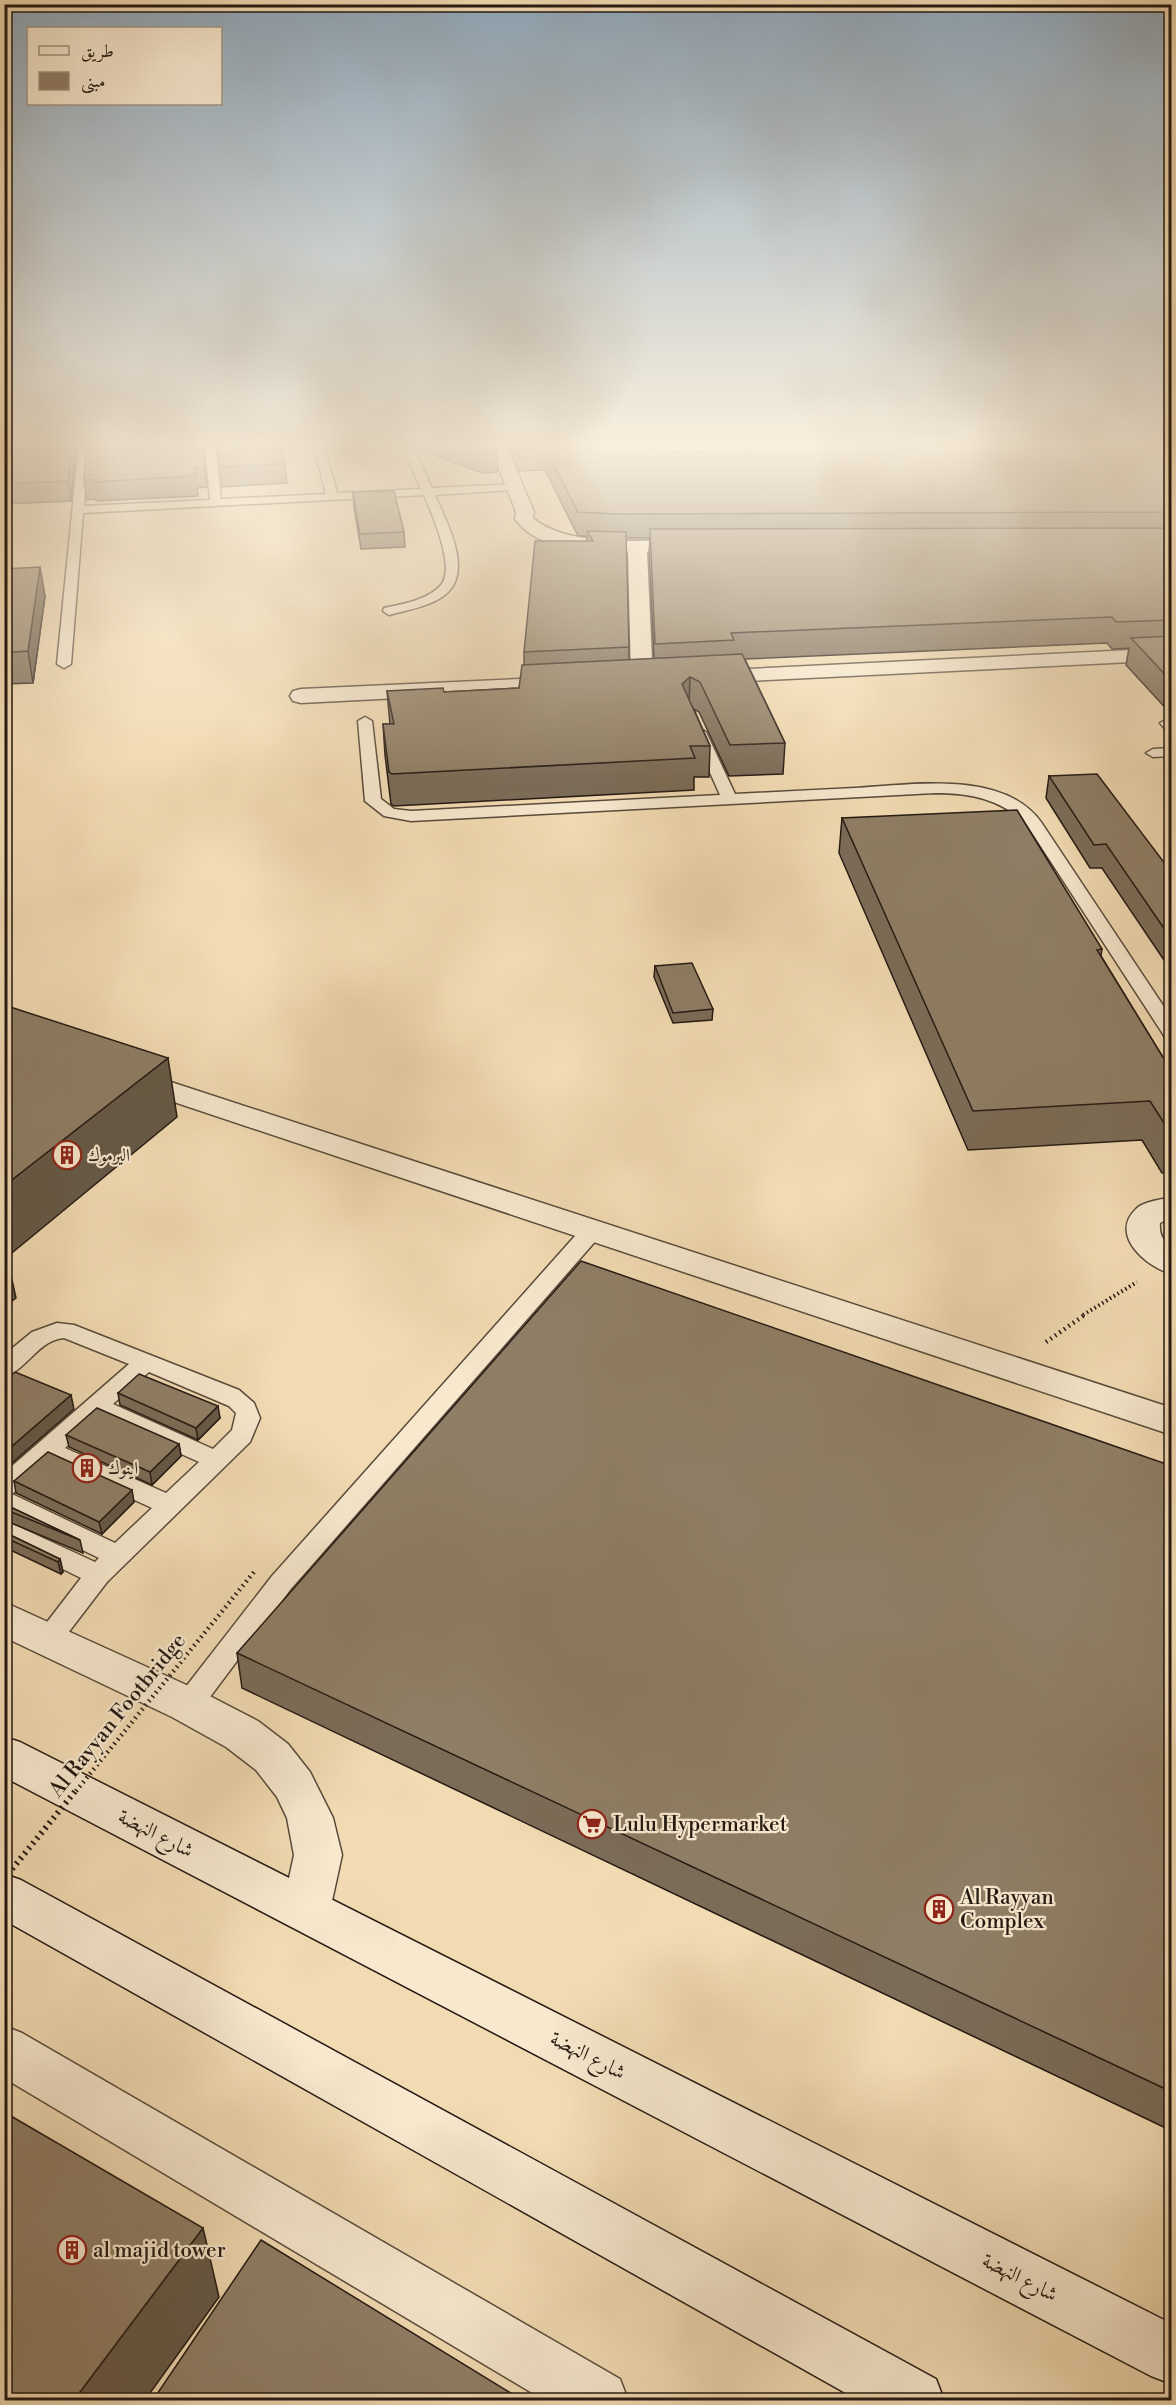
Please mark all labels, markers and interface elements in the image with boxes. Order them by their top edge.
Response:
legend [27,27,222,105]
text: طريق [81,40,114,63]
text: مبنى [81,70,106,94]
building icon: اليرموك [51,1139,83,1171]
place label: اليرموك [88,1144,130,1167]
building icon: اينوك [71,1452,103,1484]
place label: اينوك [108,1457,138,1480]
street label: Al Rayyan Footbridge [43,1628,192,1804]
street label: شارع النهضة [111,1804,198,1868]
supermarket icon: Lulu Hypermarket [576,1808,608,1840]
place label: Lulu Hypermarket [613,1812,788,1838]
place label: Al Rayyan Complex [959,1885,1054,1935]
building icon: Al Rayyan Complex [923,1893,955,1925]
street label: شارع النهضة [543,2026,630,2090]
building icon: al majid tower [56,2234,88,2266]
place label: al majid tower [93,2238,226,2264]
street label: شارع النهضة [975,2248,1062,2312]

